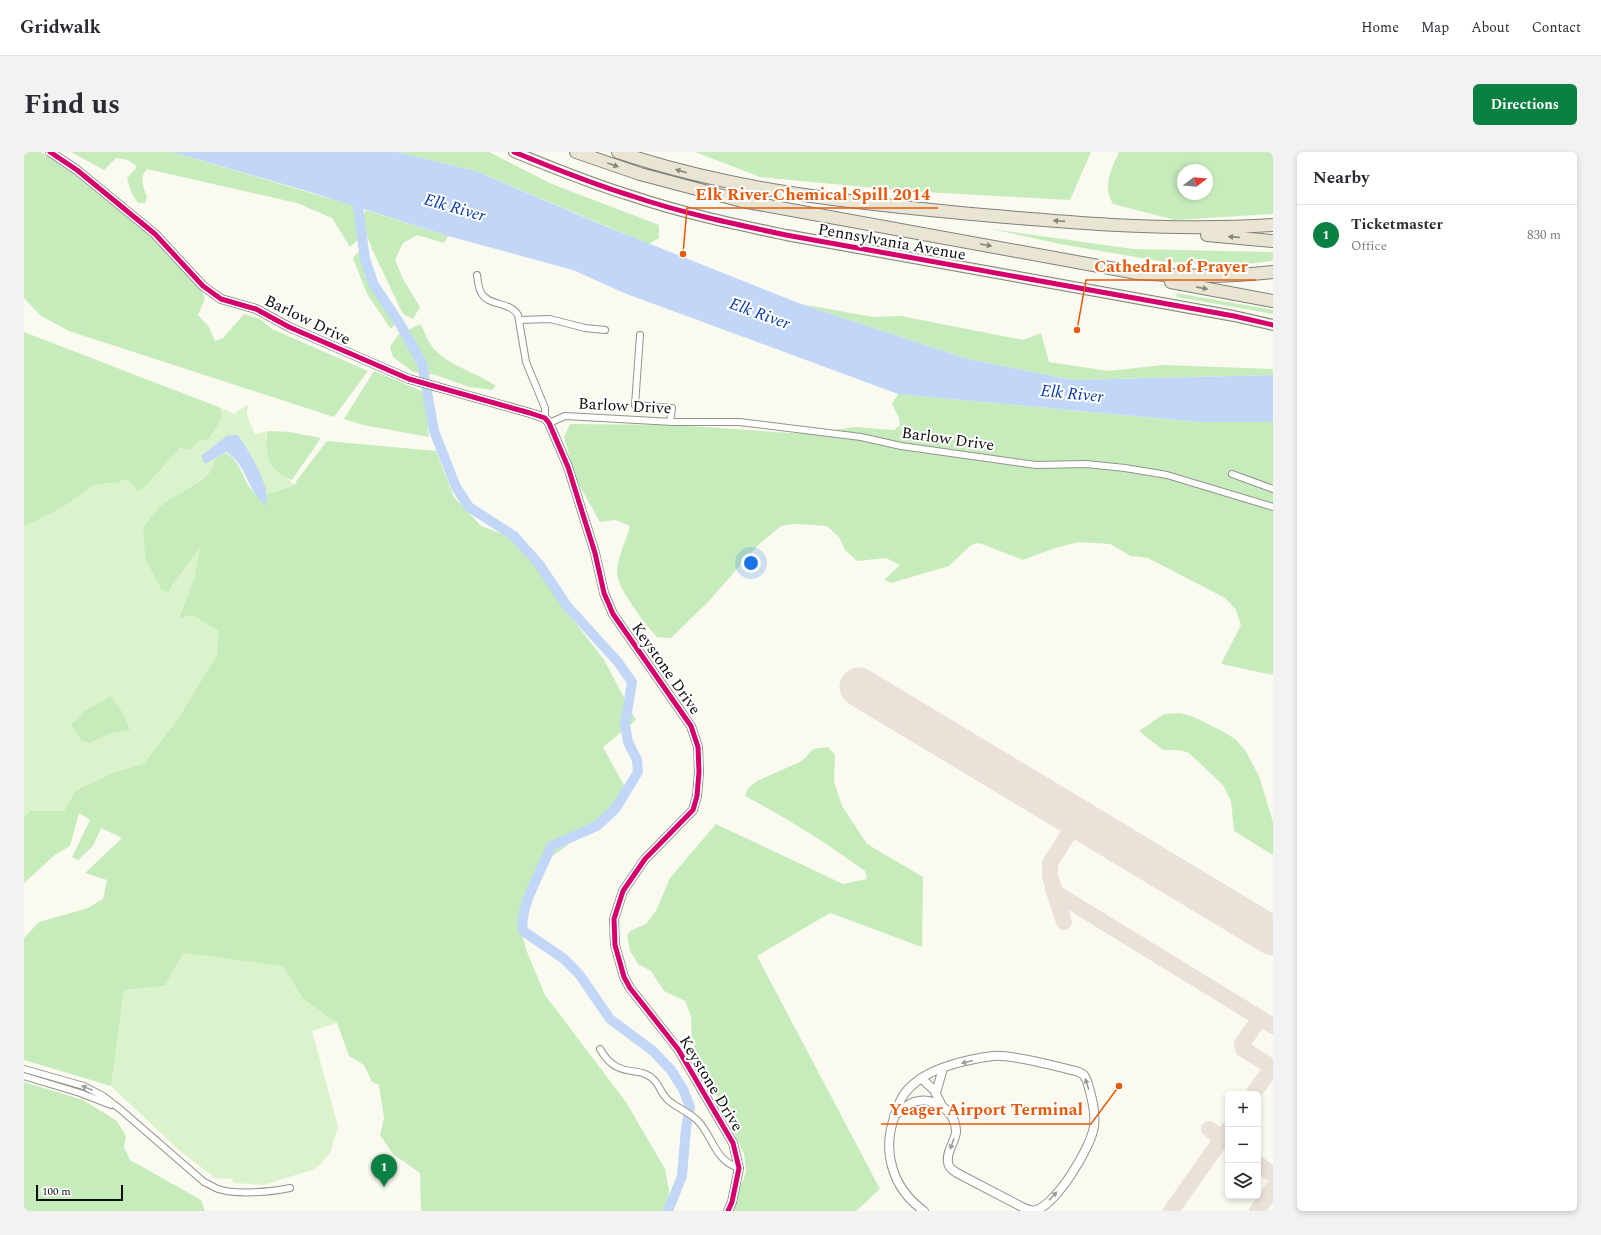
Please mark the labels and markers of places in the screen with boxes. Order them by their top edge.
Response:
callout: Elk River Chemical Spill 2014 [687,179,938,208]
callout: Cathedral of Prayer [1086,251,1256,280]
callout: Yeager Airport Terminal [881,1095,1091,1124]
pin: 1 [371,1154,397,1187]

